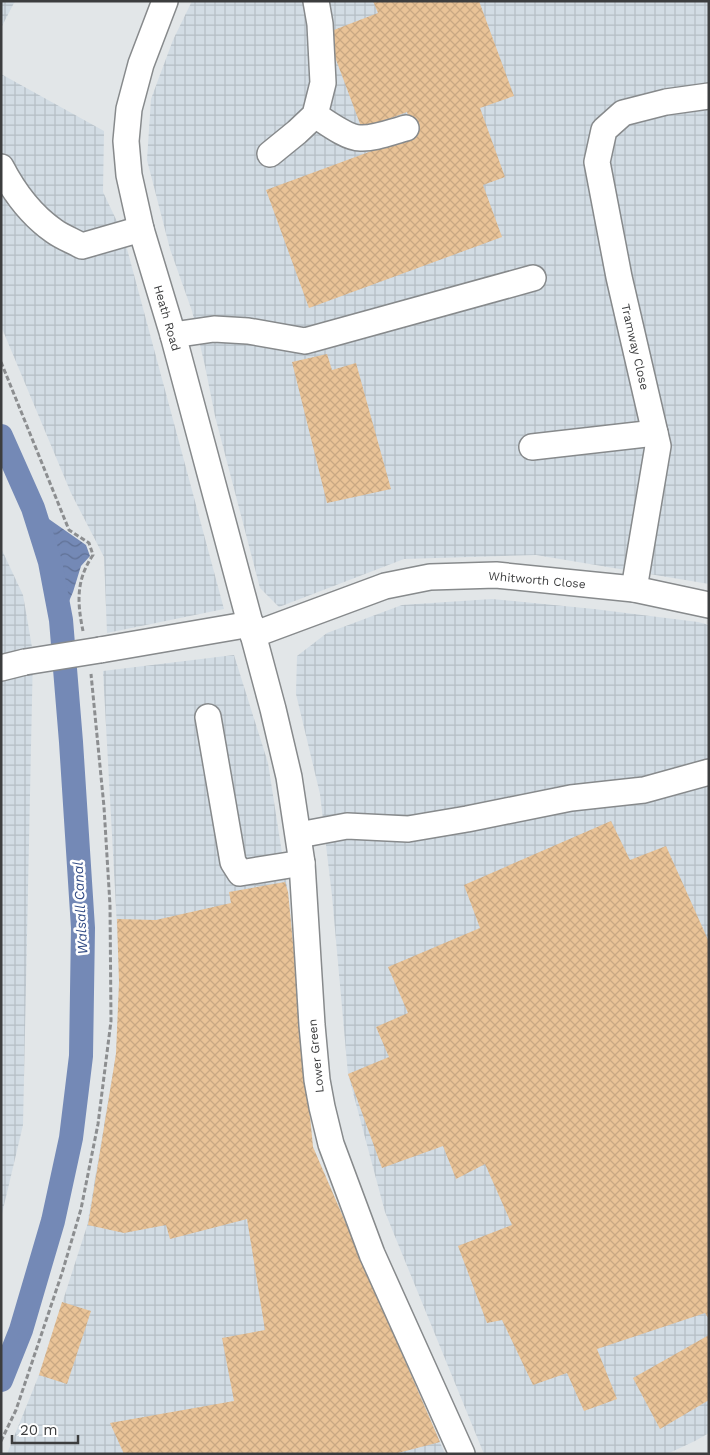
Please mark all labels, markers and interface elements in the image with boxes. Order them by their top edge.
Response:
street label: Heath Road [151,283,183,353]
street label: Tramway Close [618,303,652,391]
street label: Whitworth Close [488,569,586,591]
water label: Walsall Canal [70,861,90,955]
street label: Lower Green [305,1018,327,1094]
scale bar [12,1412,79,1444]
text: 20 m [20,1421,58,1439]

